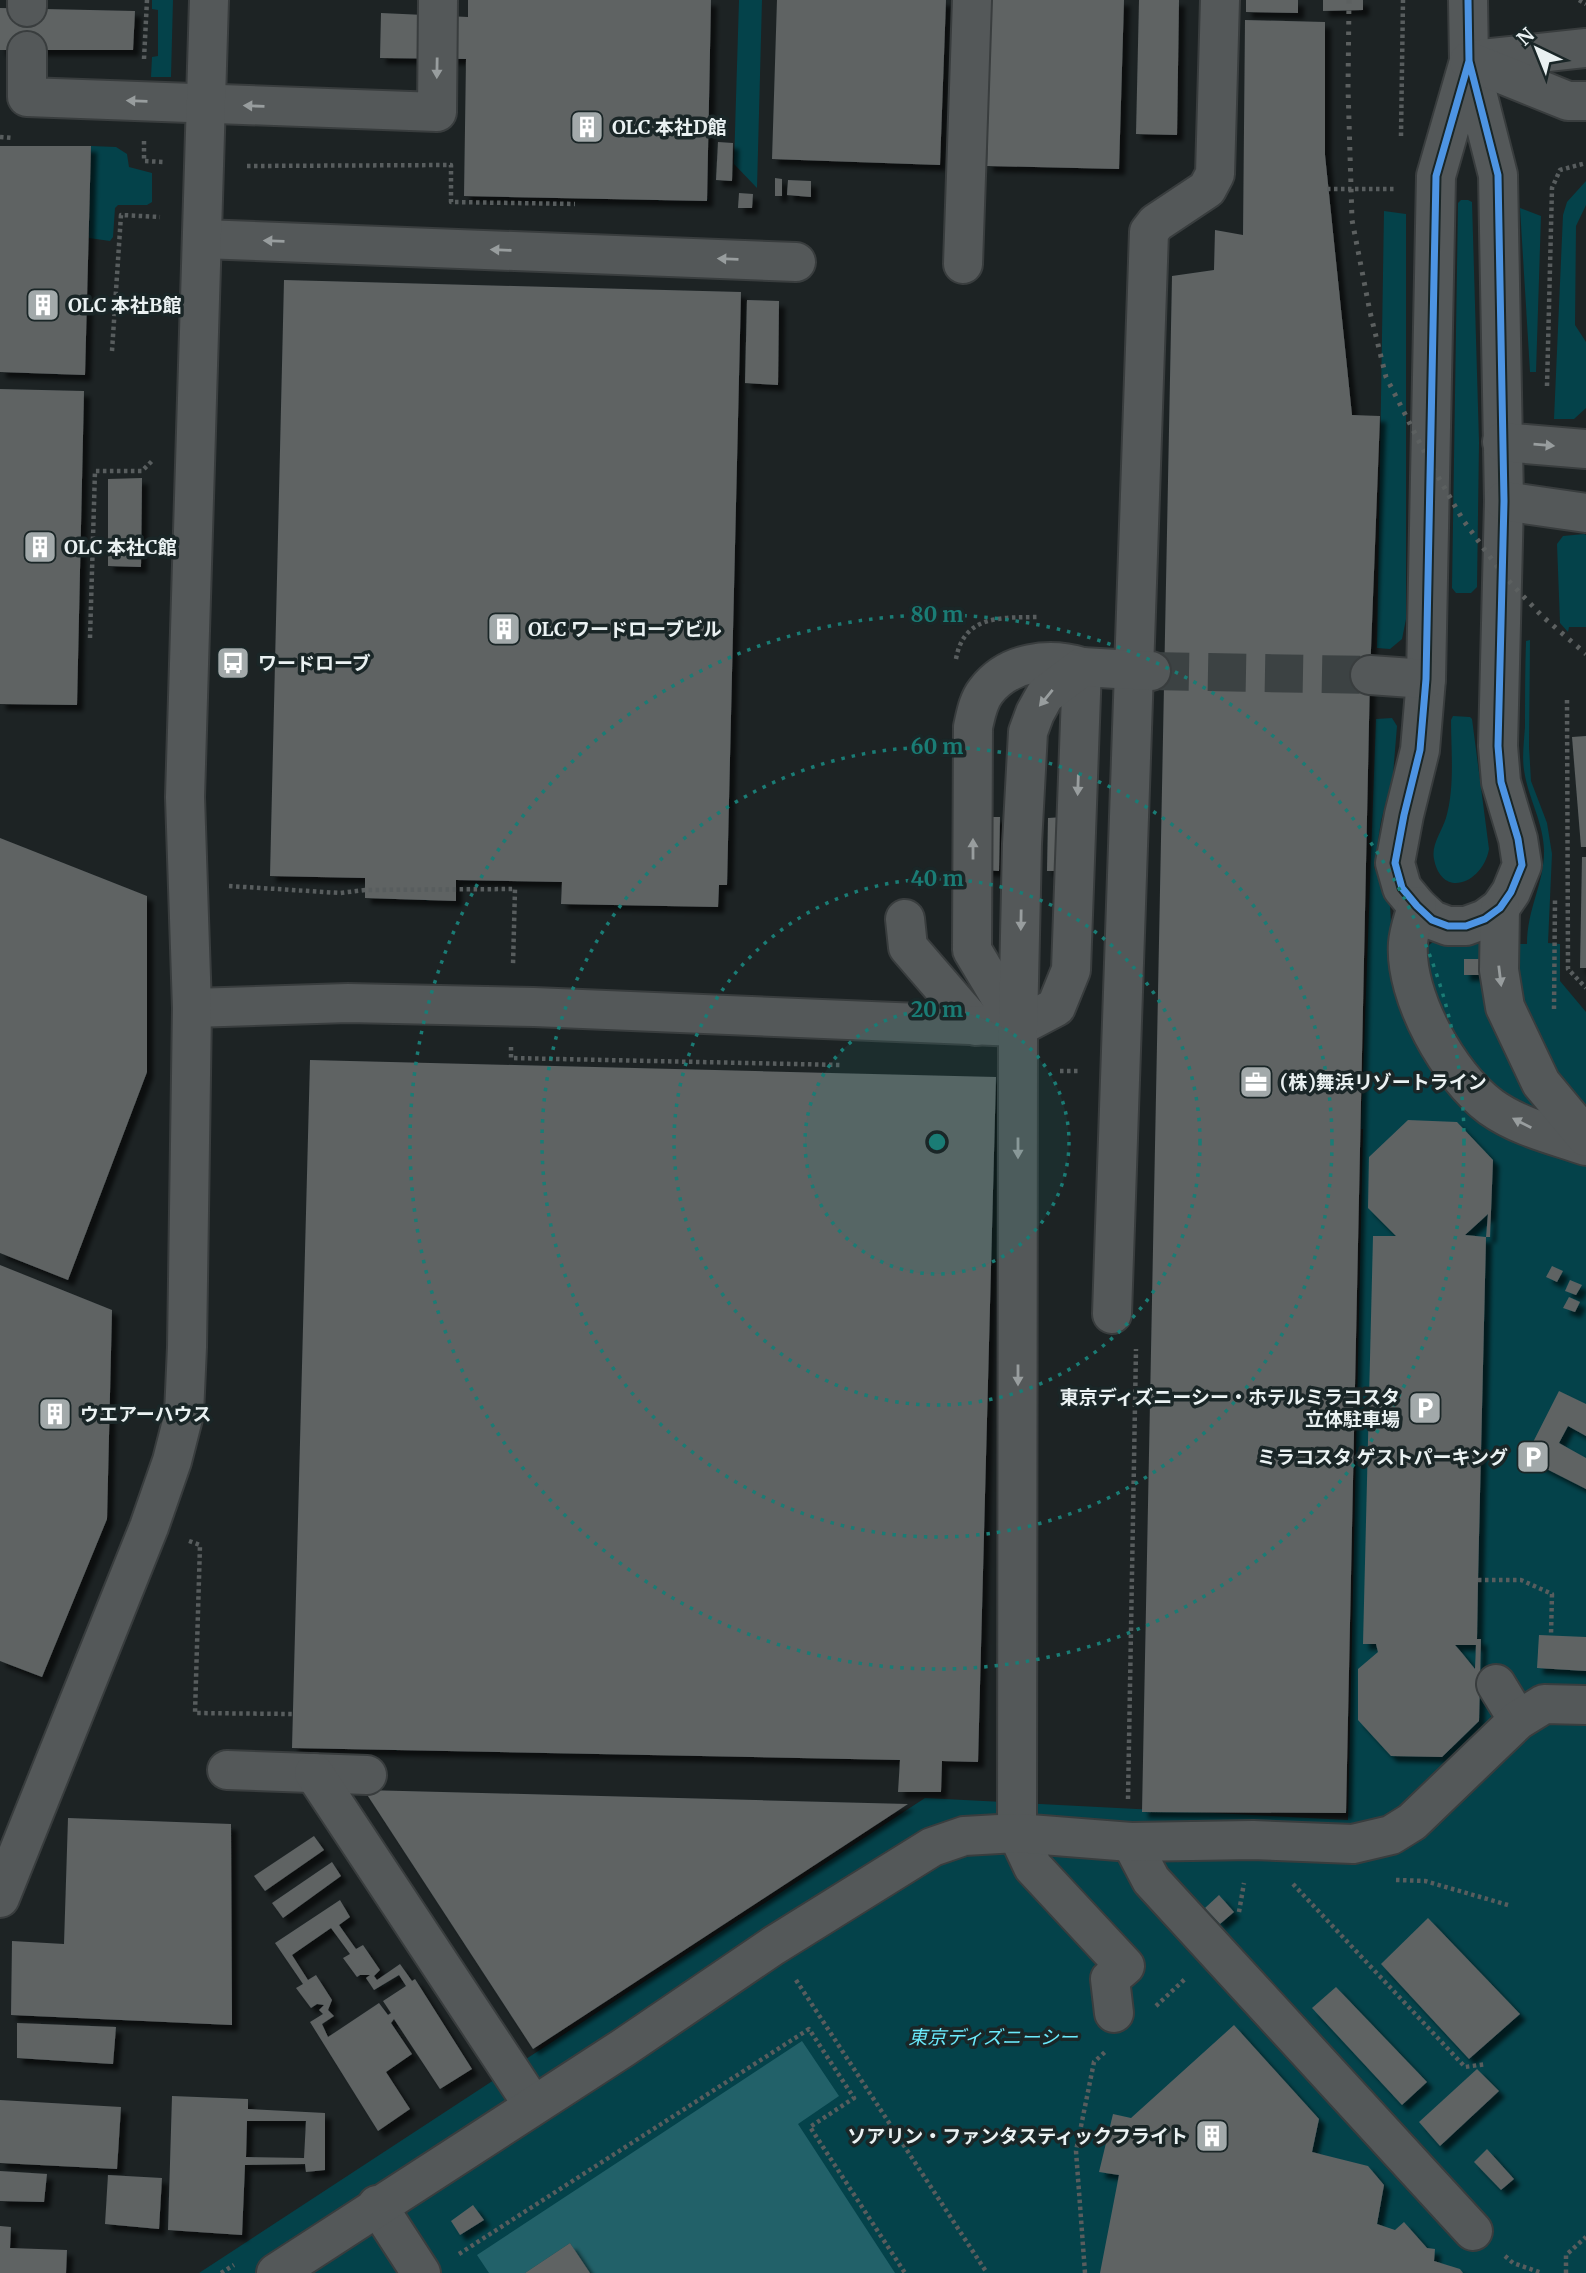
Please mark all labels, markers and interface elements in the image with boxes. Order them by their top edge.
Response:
north arrow [1502,14,1572,84]
text: N [1512,23,1539,50]
one-way arrow [432,57,443,79]
one-way arrow [126,96,148,107]
one-way arrow [242,101,264,112]
building icon: OLC 本社D館 [568,108,606,146]
place label: OLC 本社D館 [612,115,727,139]
one-way arrow [262,235,284,246]
one-way arrow [490,244,512,255]
one-way arrow [717,253,739,264]
building icon: OLC 本社B館 [24,286,62,324]
place label: OLC 本社B館 [68,293,181,317]
one-way arrow [1533,440,1555,451]
building icon: OLC 本社C館 [21,528,59,566]
place label: OLC 本社C館 [64,535,177,559]
text: 80 m [911,601,963,628]
building icon: OLC ワードローブビル [485,610,523,648]
place label: OLC ワードローブビル [528,617,722,641]
bus stop icon: ワードローブ [214,644,252,682]
place label: ワードローブ [258,651,371,675]
one-way arrow [1038,689,1053,707]
text: 60 m [911,733,963,760]
one-way arrow [1073,774,1084,796]
one-way arrow [967,838,979,860]
text: 40 m [910,865,964,892]
one-way arrow [1015,910,1026,932]
one-way arrow [1495,965,1506,987]
text: 20 m [911,996,963,1023]
office icon: (株)舞浜リゾートライン [1237,1063,1275,1101]
place label: (株)舞浜リゾートライン [1280,1070,1487,1094]
one-way arrow [1512,1117,1532,1128]
centre of rings [925,1130,949,1154]
one-way arrow [1012,1137,1024,1159]
one-way arrow [1012,1365,1024,1387]
place label: 東京ディズニーシー・ホテルミラコスタ 立体駐車場 [1060,1385,1400,1431]
parking icon: 東京ディズニーシー・ホテルミラコスタ 立体駐車場 [1406,1389,1444,1427]
building icon: ウエアーハウス [36,1395,74,1433]
place label: ウエアーハウス [80,1402,211,1426]
parking icon: ミラコスタ ゲストパーキング [1514,1438,1552,1476]
place label: ミラコスタ ゲストパーキング [1257,1445,1508,1469]
park label: 東京ディズニーシー [908,2025,1079,2049]
building icon: ソアリン・ファンタスティックフライト [1193,2117,1231,2155]
place label: ソアリン・ファンタスティックフライト [847,2124,1188,2148]

